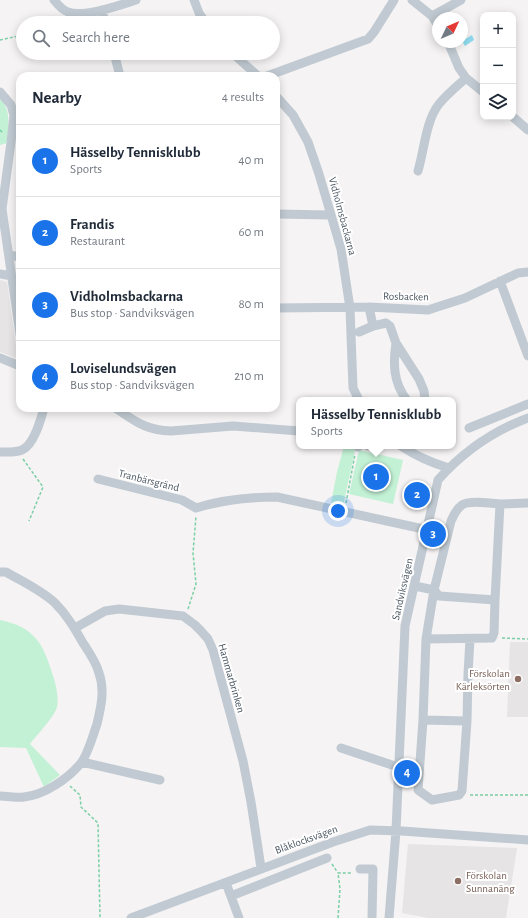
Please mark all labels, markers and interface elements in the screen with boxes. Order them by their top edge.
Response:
north arrow [432,12,468,48]
map controls [480,12,516,120]
button: + [480,12,516,48]
search box [16,16,280,60]
icon: search [30,27,52,49]
text: Search here [62,30,130,45]
button: − [480,48,516,84]
button: layers [480,84,516,120]
text: Nearby [32,89,82,106]
text: 4 results [222,91,264,104]
text: Hässelby Tennisklubb [70,145,201,160]
text: 1 [43,154,47,167]
text: 40 m [238,154,264,167]
text: Sports [70,163,102,176]
street label: Vidholmsbackarna [327,176,358,256]
text: Frandis [70,217,114,232]
text: 2 [42,226,48,239]
text: 60 m [238,226,264,239]
text: Restaurant [70,235,125,248]
text: Vidholmsbackarna [70,289,183,304]
street label: Rosbacken [383,291,429,302]
text: 3 [42,298,48,311]
text: 80 m [238,298,264,311]
text: Bus stop · Sandviksvägen [70,307,195,320]
text: Loviselundsvägen [70,361,176,376]
text: 4 [42,370,48,383]
text: 210 m [234,370,264,383]
text: Bus stop · Sandviksvägen [70,379,195,392]
popup [296,397,456,449]
text: Hässelby Tennisklubb [311,407,441,422]
text: Sports [311,425,343,438]
pin: 1 [363,462,389,492]
street label: Tranbärsgränd [117,468,181,493]
pin: 2 [404,480,430,510]
your location [328,501,348,521]
pin: 3 [420,519,446,549]
street label: Sandviksvägen [390,557,415,621]
street label: Hammarbrinken [216,642,247,714]
place label: Förskolan Kärleksörten [456,668,510,692]
marker: Förskolan Kärleksörten [513,674,523,684]
pin: 4 [394,758,420,788]
street label: Blåklocksvägen [273,823,339,856]
place label: Förskolan Sunnanäng [466,870,515,894]
marker: Förskolan Sunnanäng [453,876,463,886]

